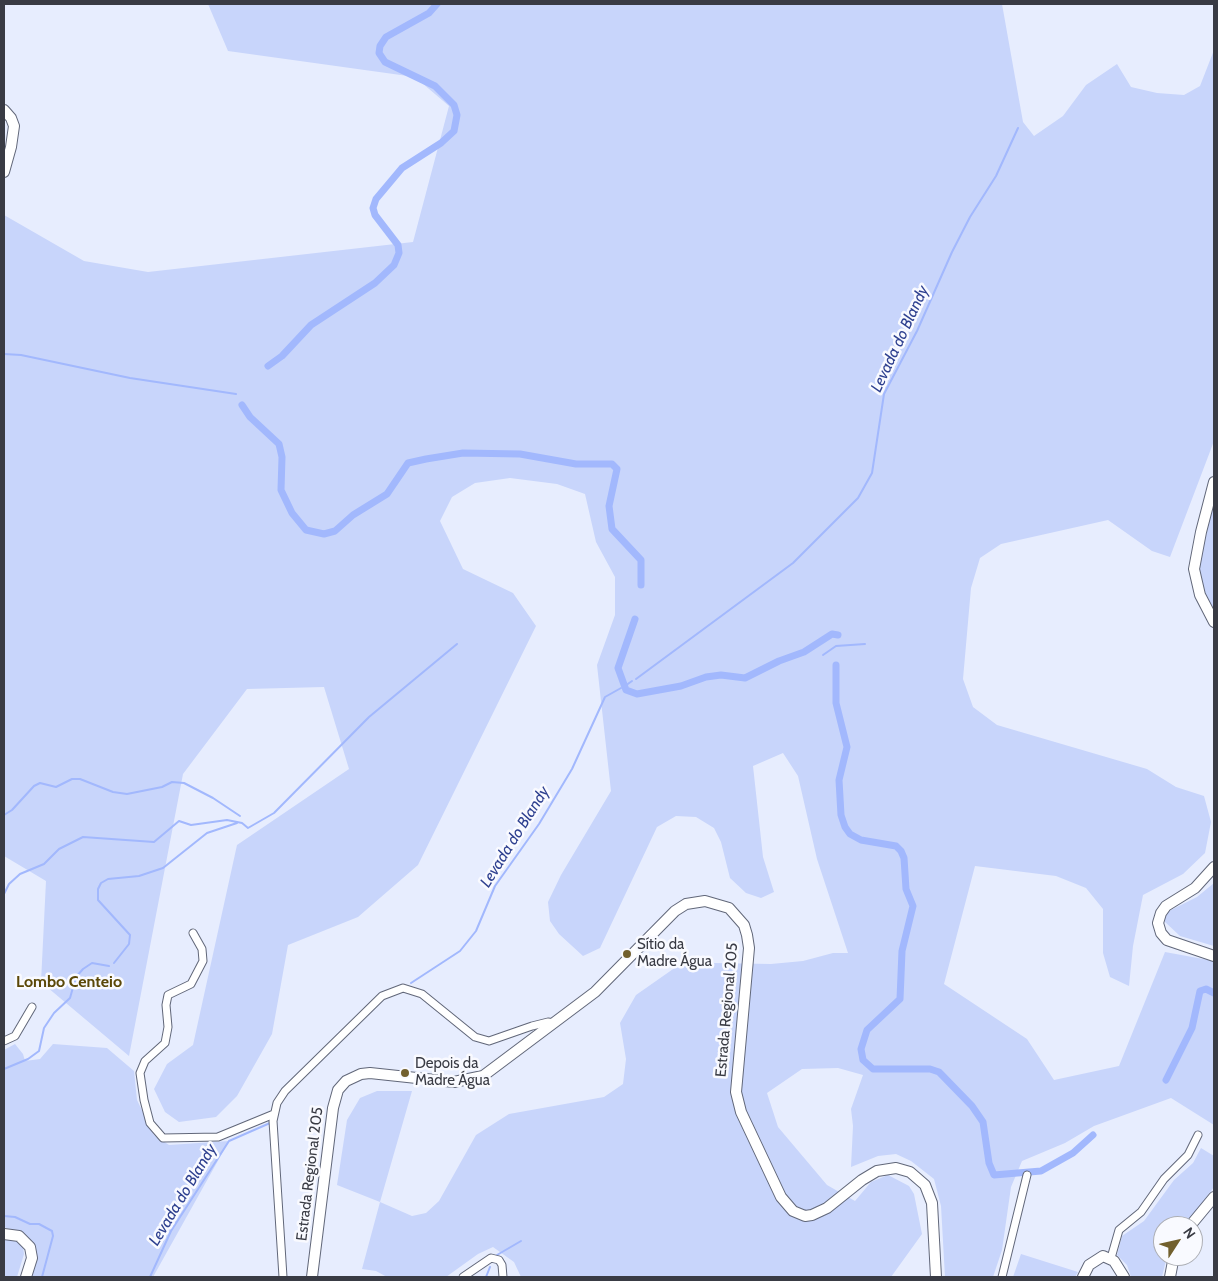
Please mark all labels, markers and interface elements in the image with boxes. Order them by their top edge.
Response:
water label: Levada do Blandy [867,283,933,395]
water label: Levada do Blandy [476,783,554,891]
place label: Sítio da Madre Água [637,936,712,971]
street label: Estrada Regional 205 [712,942,742,1078]
marker: Sítio da Madre Água [621,948,633,960]
district label: Lombo Centeio [16,972,122,992]
place label: Depois da Madre Água [415,1055,490,1090]
marker: Depois da Madre Água [399,1067,411,1079]
street label: Estrada Regional 205 [293,1106,327,1242]
water label: Levada do Blandy [145,1141,221,1249]
north arrow [1153,1216,1203,1266]
text: N [1179,1224,1200,1242]

